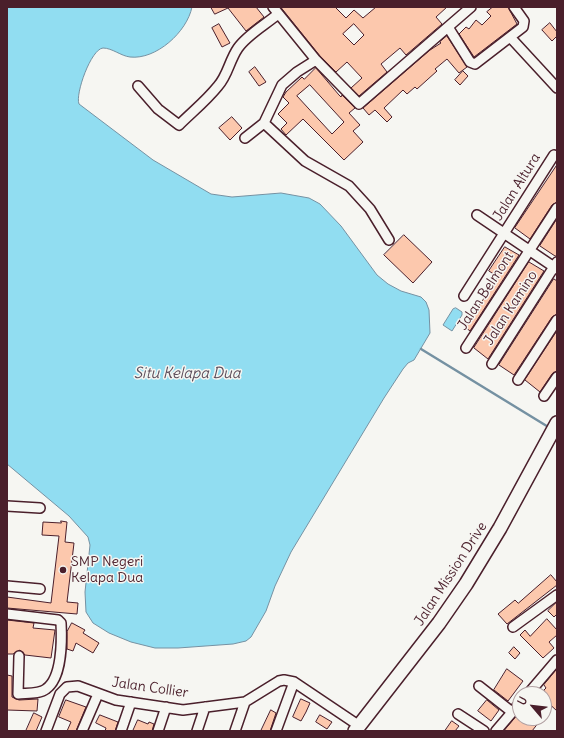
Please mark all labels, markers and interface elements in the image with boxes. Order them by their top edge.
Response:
street label: Jalan Altura [490,150,544,224]
street label: Jalan Belmont [454,249,518,333]
street label: Jalan Kamino [481,268,541,348]
water label: Situ Kelapa Dua [134,365,240,383]
street label: Jalan Mission Drive [411,519,491,629]
place label: SMP Negeri Kelapa Dua [71,554,143,586]
marker: SMP Negeri Kelapa Dua [58,565,68,575]
street label: Jalan Collier [111,674,189,702]
north arrow [512,686,552,726]
text: U [514,694,530,707]

